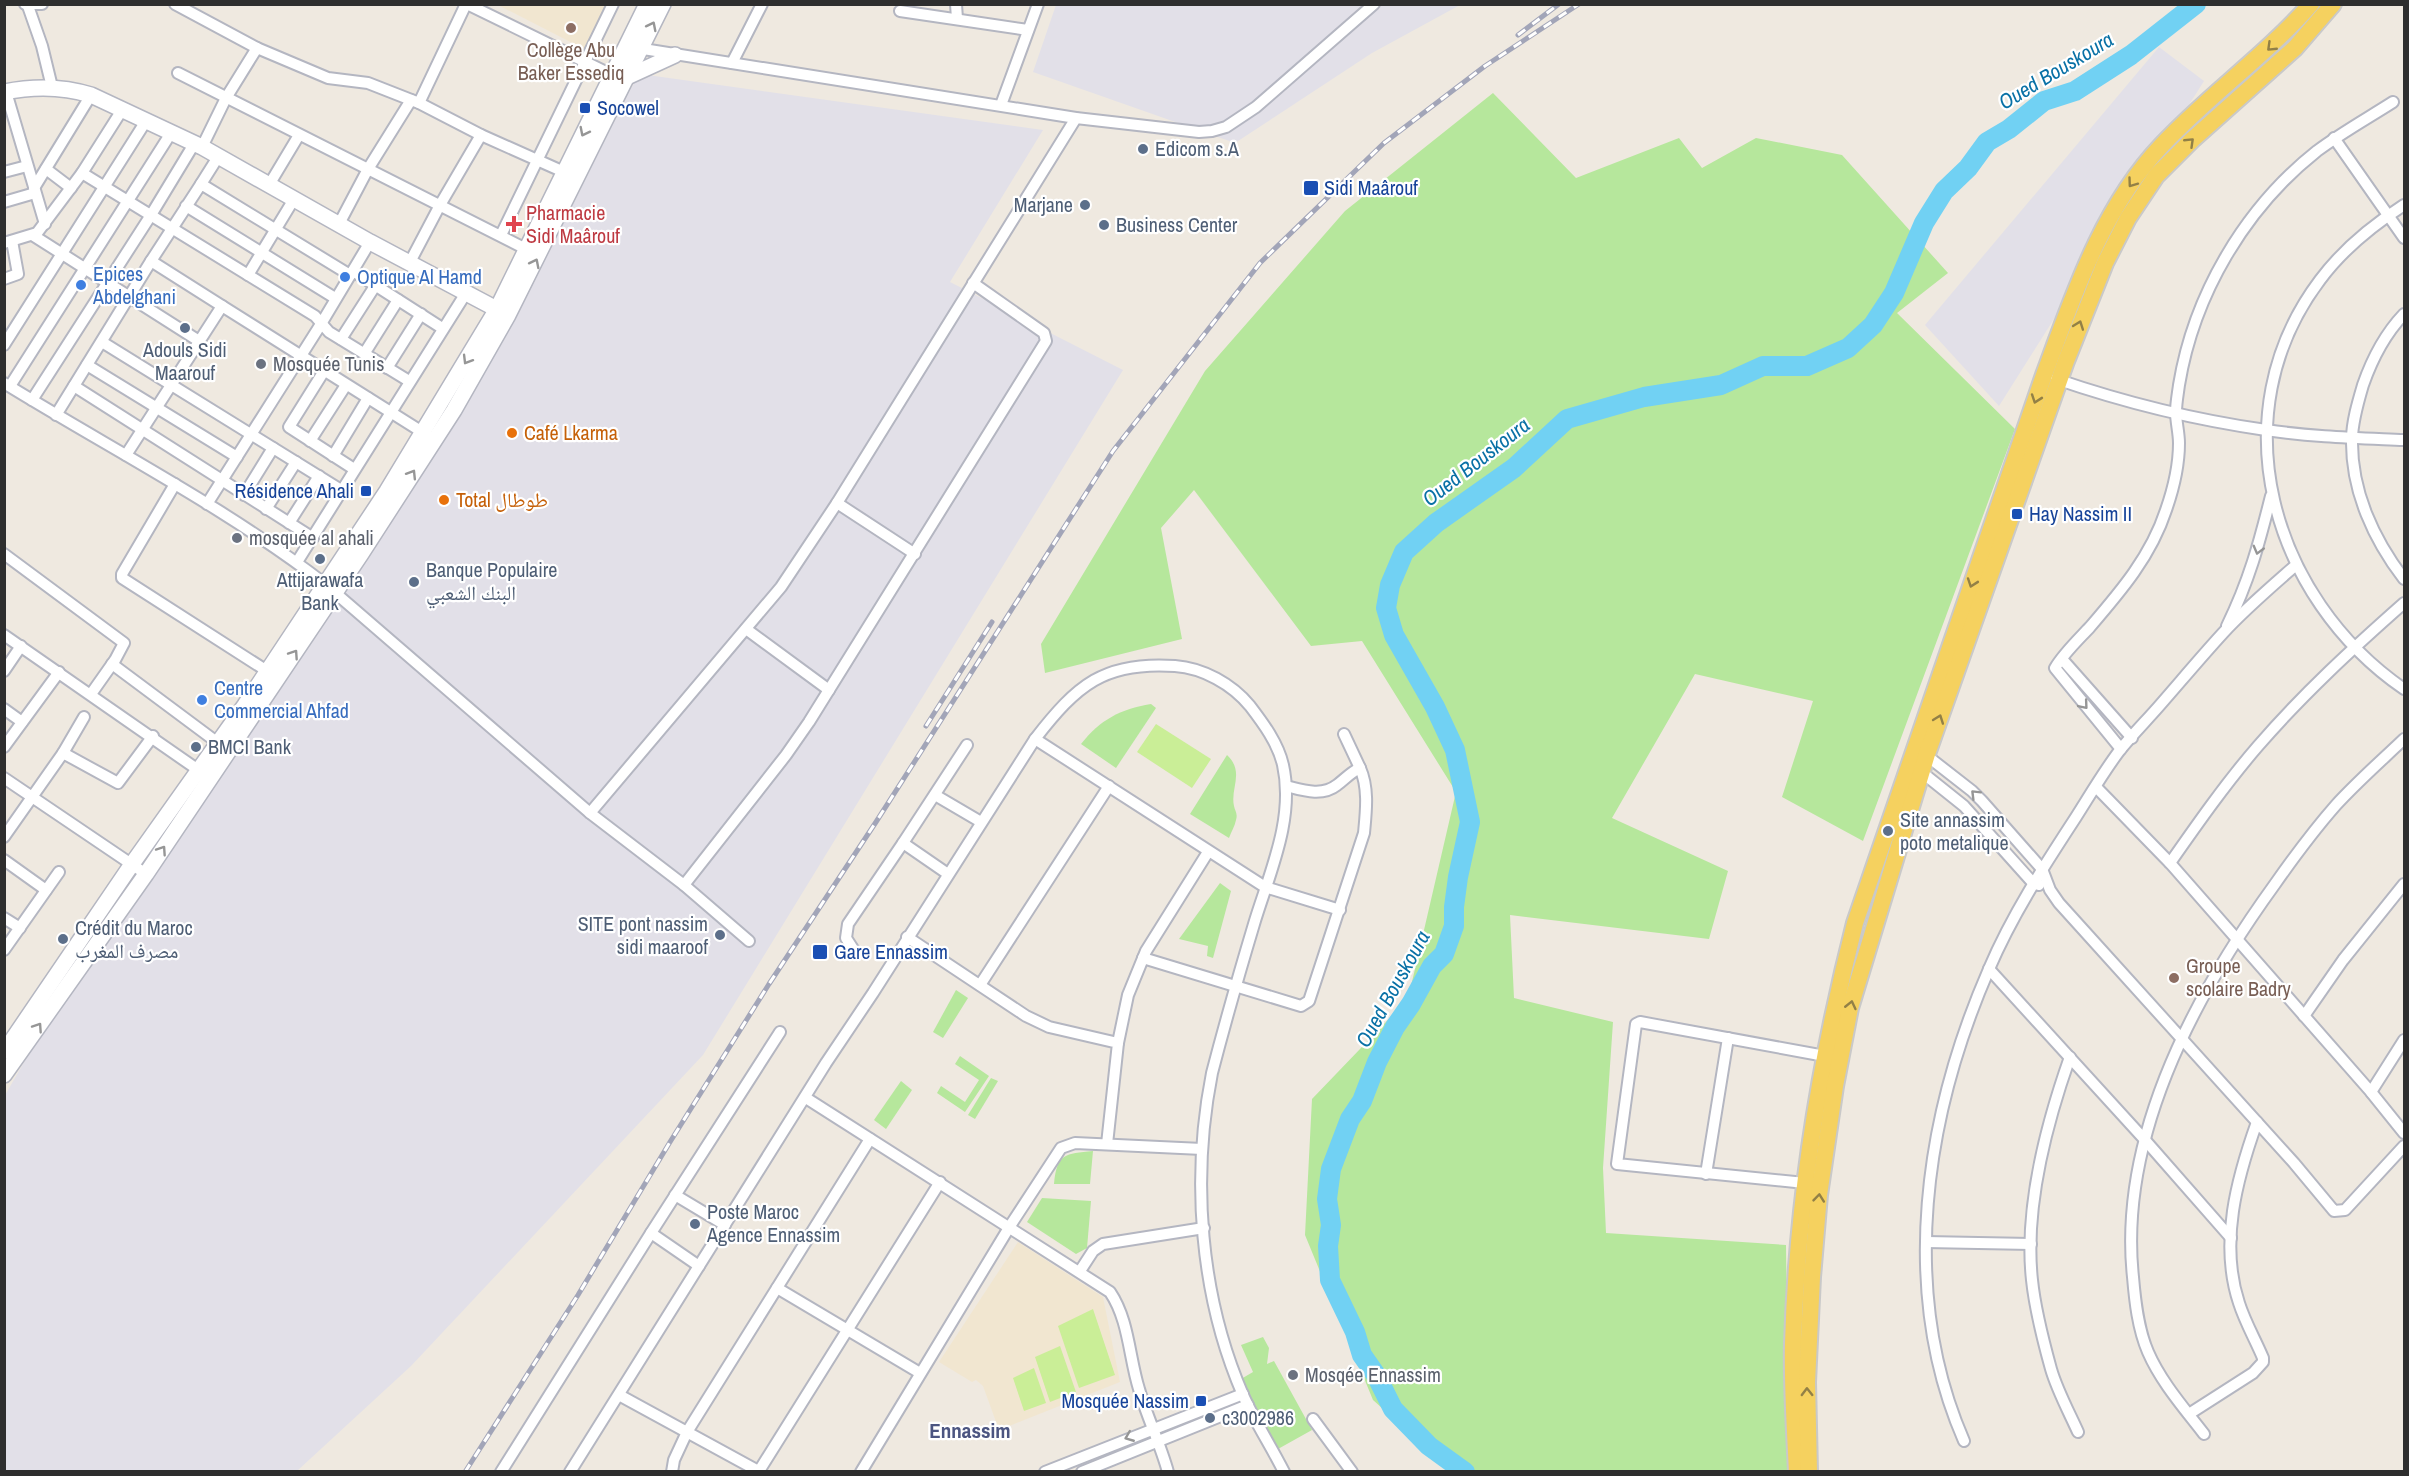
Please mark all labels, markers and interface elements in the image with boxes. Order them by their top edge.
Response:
marker: Collège Abu Baker Essediq [564,21,578,35]
one-way arrow [645,22,656,33]
water label: Oued Bouskoura [1993,25,2119,116]
place label: Collège Abu Baker Essediq [518,36,624,86]
one-way arrow [2267,39,2278,50]
place label: Socowel [597,94,659,121]
marker: Socowel [578,101,592,115]
one-way arrow [579,126,591,137]
place label: Edicom s.A [1155,135,1239,162]
one-way arrow [2183,139,2194,150]
marker: Edicom s.A [1136,142,1150,156]
place label: Sidi Maârouf [1324,174,1418,201]
one-way arrow [2128,176,2139,187]
marker: Sidi Maârouf [1302,179,1320,197]
place label: Marjane [1014,191,1073,218]
marker: Marjane [1078,198,1092,212]
place label: Pharmacie Sidi Maârouf [526,199,620,249]
place label: Business Center [1116,211,1238,238]
marker: Pharmacie Sidi Maârouf [507,217,521,231]
marker: Business Center [1097,218,1111,232]
one-way arrow [527,258,539,269]
place label: Epices Abdelghani [92,260,176,310]
place label: Optique Al Hamd [357,263,482,290]
marker: Optique Al Hamd [338,270,352,284]
marker: Epices Abdelghani [74,278,88,292]
one-way arrow [2072,320,2084,331]
marker: Adouls Sidi Maarouf [178,321,192,335]
place label: Adouls Sidi Maarouf [142,336,227,386]
place label: Mosquée Tunis [273,350,384,377]
one-way arrow [462,354,474,364]
marker: Mosquée Tunis [254,357,268,371]
one-way arrow [2030,393,2043,403]
water label: Oued Bouskoura [1416,410,1536,513]
place label: Café Lkarma [524,419,618,446]
marker: Café Lkarma [505,426,519,440]
one-way arrow [405,469,416,480]
place label: Résidence Ahali [235,477,354,504]
marker: Résidence Ahali [359,484,373,498]
place label: Total طوطال [456,486,548,513]
marker: Total طوطال [437,493,451,507]
place label: Hay Nassim II [2029,500,2132,527]
marker: Hay Nassim II [2010,507,2024,521]
place label: mosquée al ahali [249,524,374,551]
marker: mosquée al ahali [230,531,244,545]
one-way arrow [2252,545,2265,555]
marker: Attijarawafa Bank [313,552,327,566]
place label: Banque Populaire البنك الشعبي [426,556,557,609]
place label: Attijarawafa Bank [276,566,363,616]
marker: Banque Populaire البنك الشعبي [407,575,421,589]
one-way arrow [1966,577,1979,588]
one-way arrow [287,649,298,660]
place label: Centre Commercial Ahfad [214,674,349,724]
marker: Centre Commercial Ahfad [195,693,209,707]
one-way arrow [2077,698,2088,709]
one-way arrow [1932,714,1945,725]
place label: BMCI Bank [208,733,292,760]
marker: BMCI Bank [189,740,203,754]
one-way arrow [1971,790,1981,801]
place label: Site annassim poto metalique [1900,806,2009,856]
marker: Site annassim poto metalique [1881,824,1895,838]
one-way arrow [154,846,165,857]
place label: SITE pont nassim sidi maaroof [578,910,708,960]
place label: Crédit du Maroc مصرف المغرب [75,914,193,964]
water label: Oued Bouskoura [1349,925,1437,1052]
marker: SITE pont nassim sidi maaroof [713,928,727,942]
marker: Crédit du Maroc مصرف المغرب [56,932,70,946]
place label: Gare Ennassim [834,938,948,965]
marker: Gare Ennassim [811,943,829,961]
place label: Groupe scolaire Badry [2186,952,2292,1002]
marker: Groupe scolaire Badry [2167,971,2181,985]
one-way arrow [1844,1000,1857,1010]
one-way arrow [30,1023,42,1033]
one-way arrow [1813,1193,1825,1202]
place label: Poste Maroc Agence Ennassim [706,1198,840,1248]
marker: Poste Maroc Agence Ennassim [688,1217,702,1231]
place label: Mosqée Ennassim [1305,1361,1441,1388]
marker: Mosqée Ennassim [1286,1368,1300,1382]
place label: Mosquée Nassim [1061,1387,1189,1414]
one-way arrow [1801,1388,1813,1397]
marker: Mosquée Nassim [1194,1394,1208,1408]
place label: c3002986 [1222,1404,1294,1431]
marker: c3002986 [1203,1411,1217,1425]
district label: Ennassim [929,1416,1011,1445]
one-way arrow [1124,1430,1135,1442]

